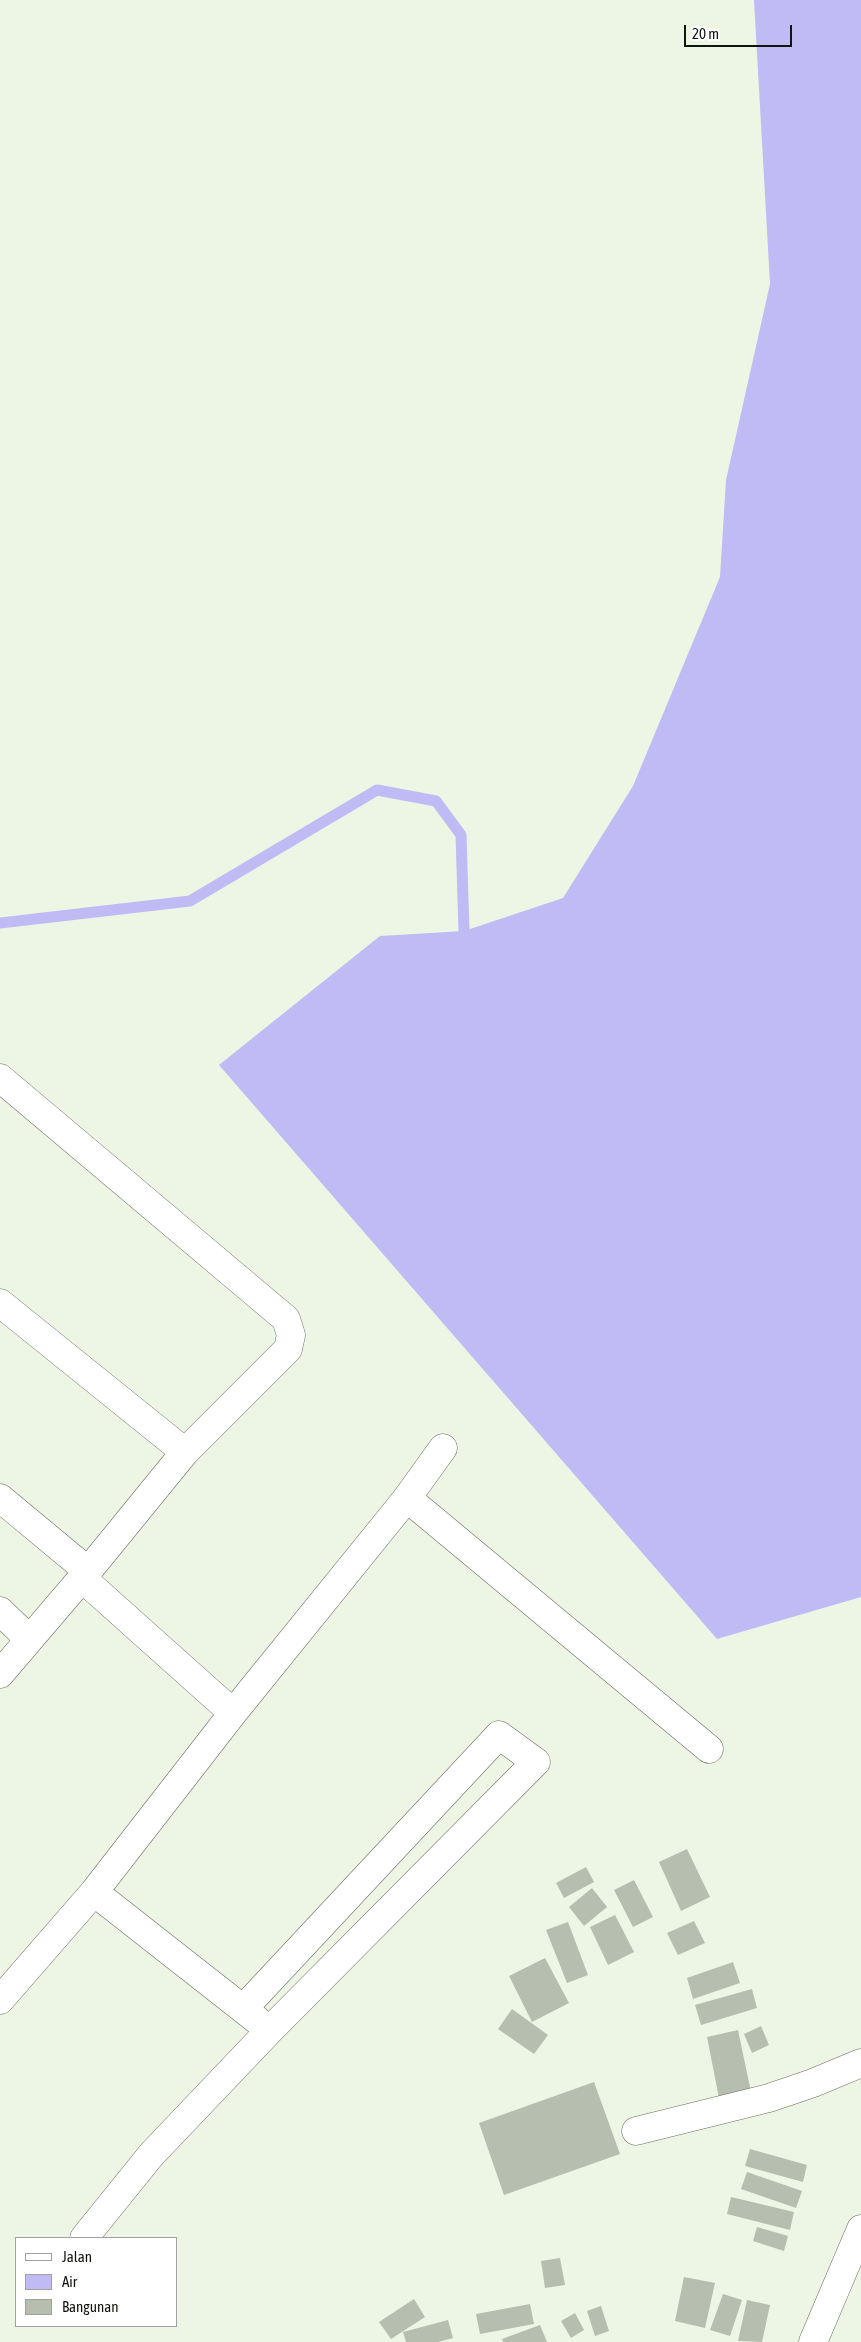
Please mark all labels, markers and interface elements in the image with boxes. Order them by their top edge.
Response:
scale bar [686,15,794,47]
text: 20 m [692,25,719,42]
legend [15,2237,178,2327]
text: Jalan [62,2248,92,2265]
text: Air [62,2273,77,2290]
text: Bangunan [62,2298,119,2315]

